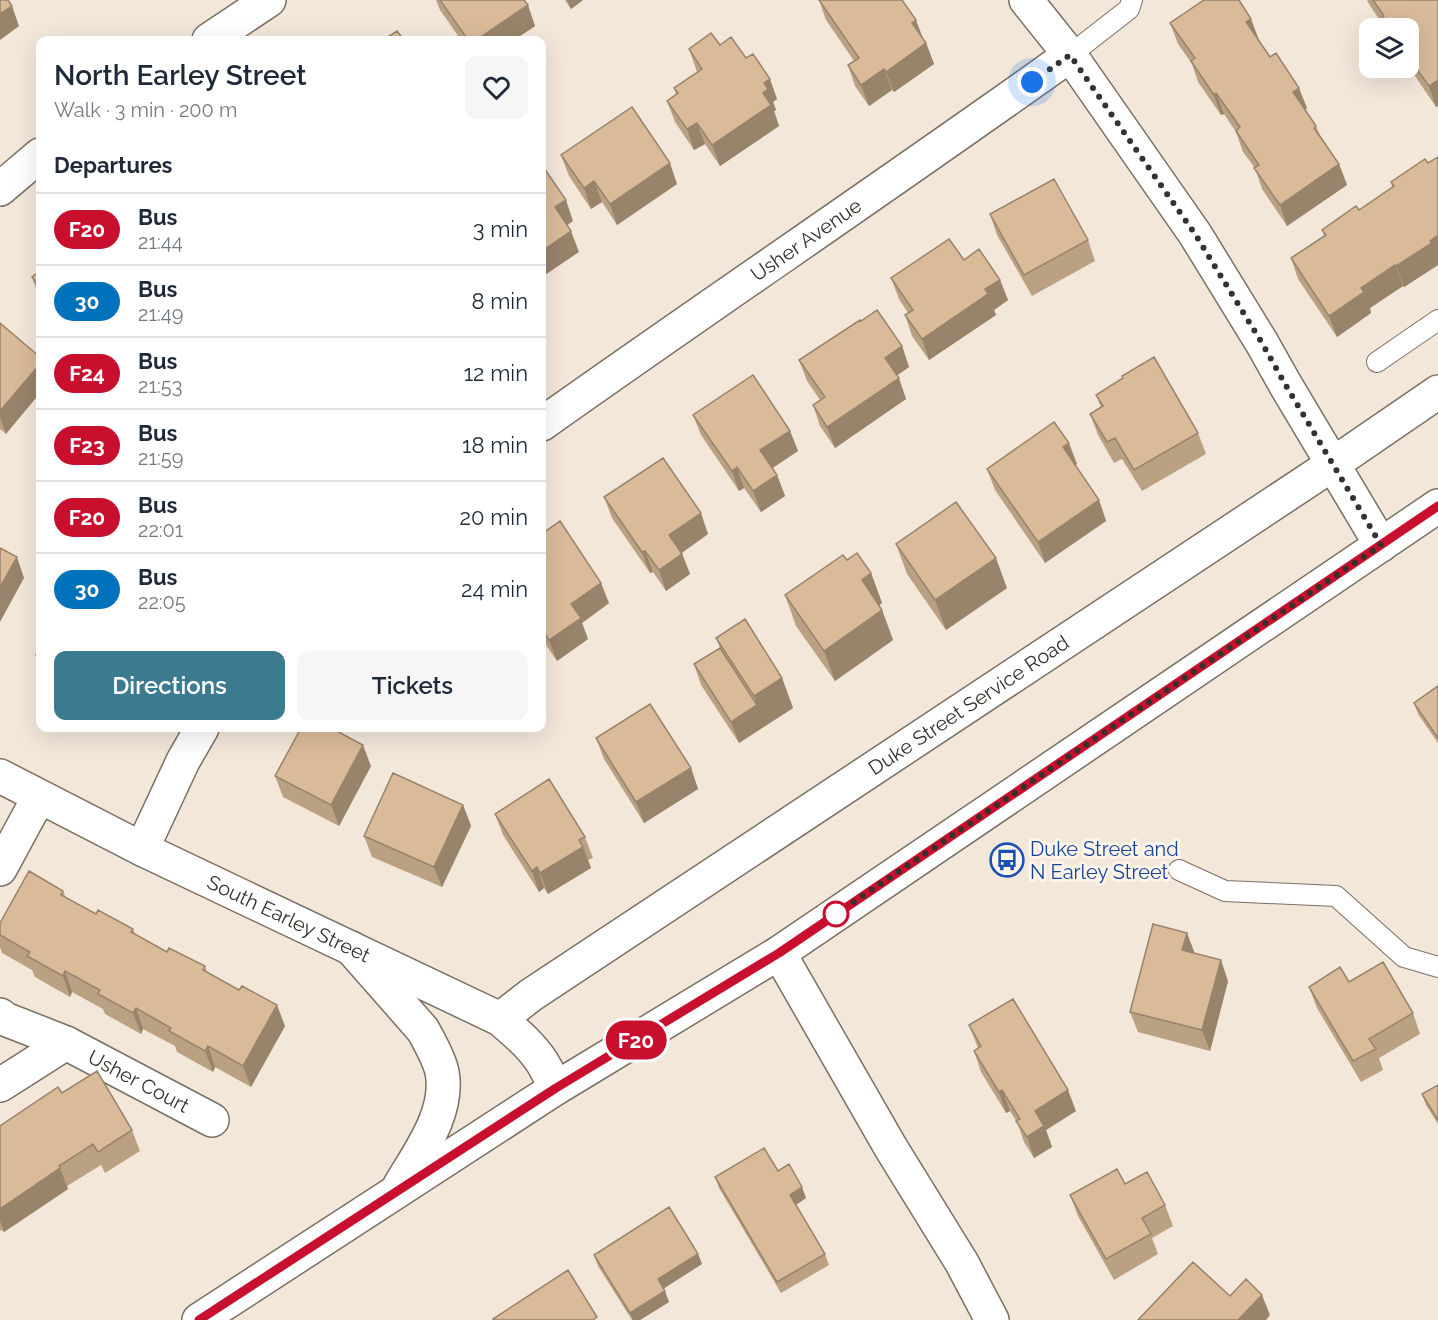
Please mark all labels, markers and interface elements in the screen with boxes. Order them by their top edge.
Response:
map controls [1359,18,1419,78]
button: layers [1359,18,1419,78]
button: heart [465,56,528,119]
text: North Earley Street [54,59,307,92]
your location [1017,67,1047,97]
text: Walk · 3 min · 200 m [54,98,237,122]
text: Departures [54,152,172,178]
street label: Usher Avenue [746,193,866,286]
text: Bus [138,204,177,230]
text: 3 min [473,216,528,242]
text: F20 [69,217,105,242]
text: 21:44 [138,230,183,254]
text: Bus [138,276,177,302]
text: 8 min [472,288,528,314]
text: 30 [75,289,99,314]
text: 21:49 [138,302,183,326]
text: Bus [138,348,177,374]
text: 12 min [464,360,528,386]
text: F24 [69,361,105,386]
text: 21:53 [138,374,182,398]
text: Bus [138,420,177,446]
text: 18 min [462,432,528,458]
text: F23 [69,433,105,458]
text: 21:59 [138,446,183,470]
text: Bus [138,492,177,518]
text: 20 min [460,504,528,530]
text: F20 [69,505,105,530]
text: 22:01 [138,518,183,542]
text: Bus [138,564,177,590]
text: 24 min [461,576,528,602]
text: 30 [75,577,99,602]
text: 22:05 [138,590,186,614]
street label: Duke Street Service Road [864,630,1073,780]
button: Directions [54,651,285,720]
button: Tickets [297,651,528,720]
place label: Duke Street and N Earley Street [1030,837,1179,884]
bus stop icon: Duke Street and N Earley Street [989,842,1025,878]
street label: South Earley Street [203,870,374,968]
unlabelled marker [823,901,849,927]
line badge: F20 [602,1020,670,1060]
text: F20 [618,1028,654,1053]
street label: Usher Court [84,1045,193,1118]

